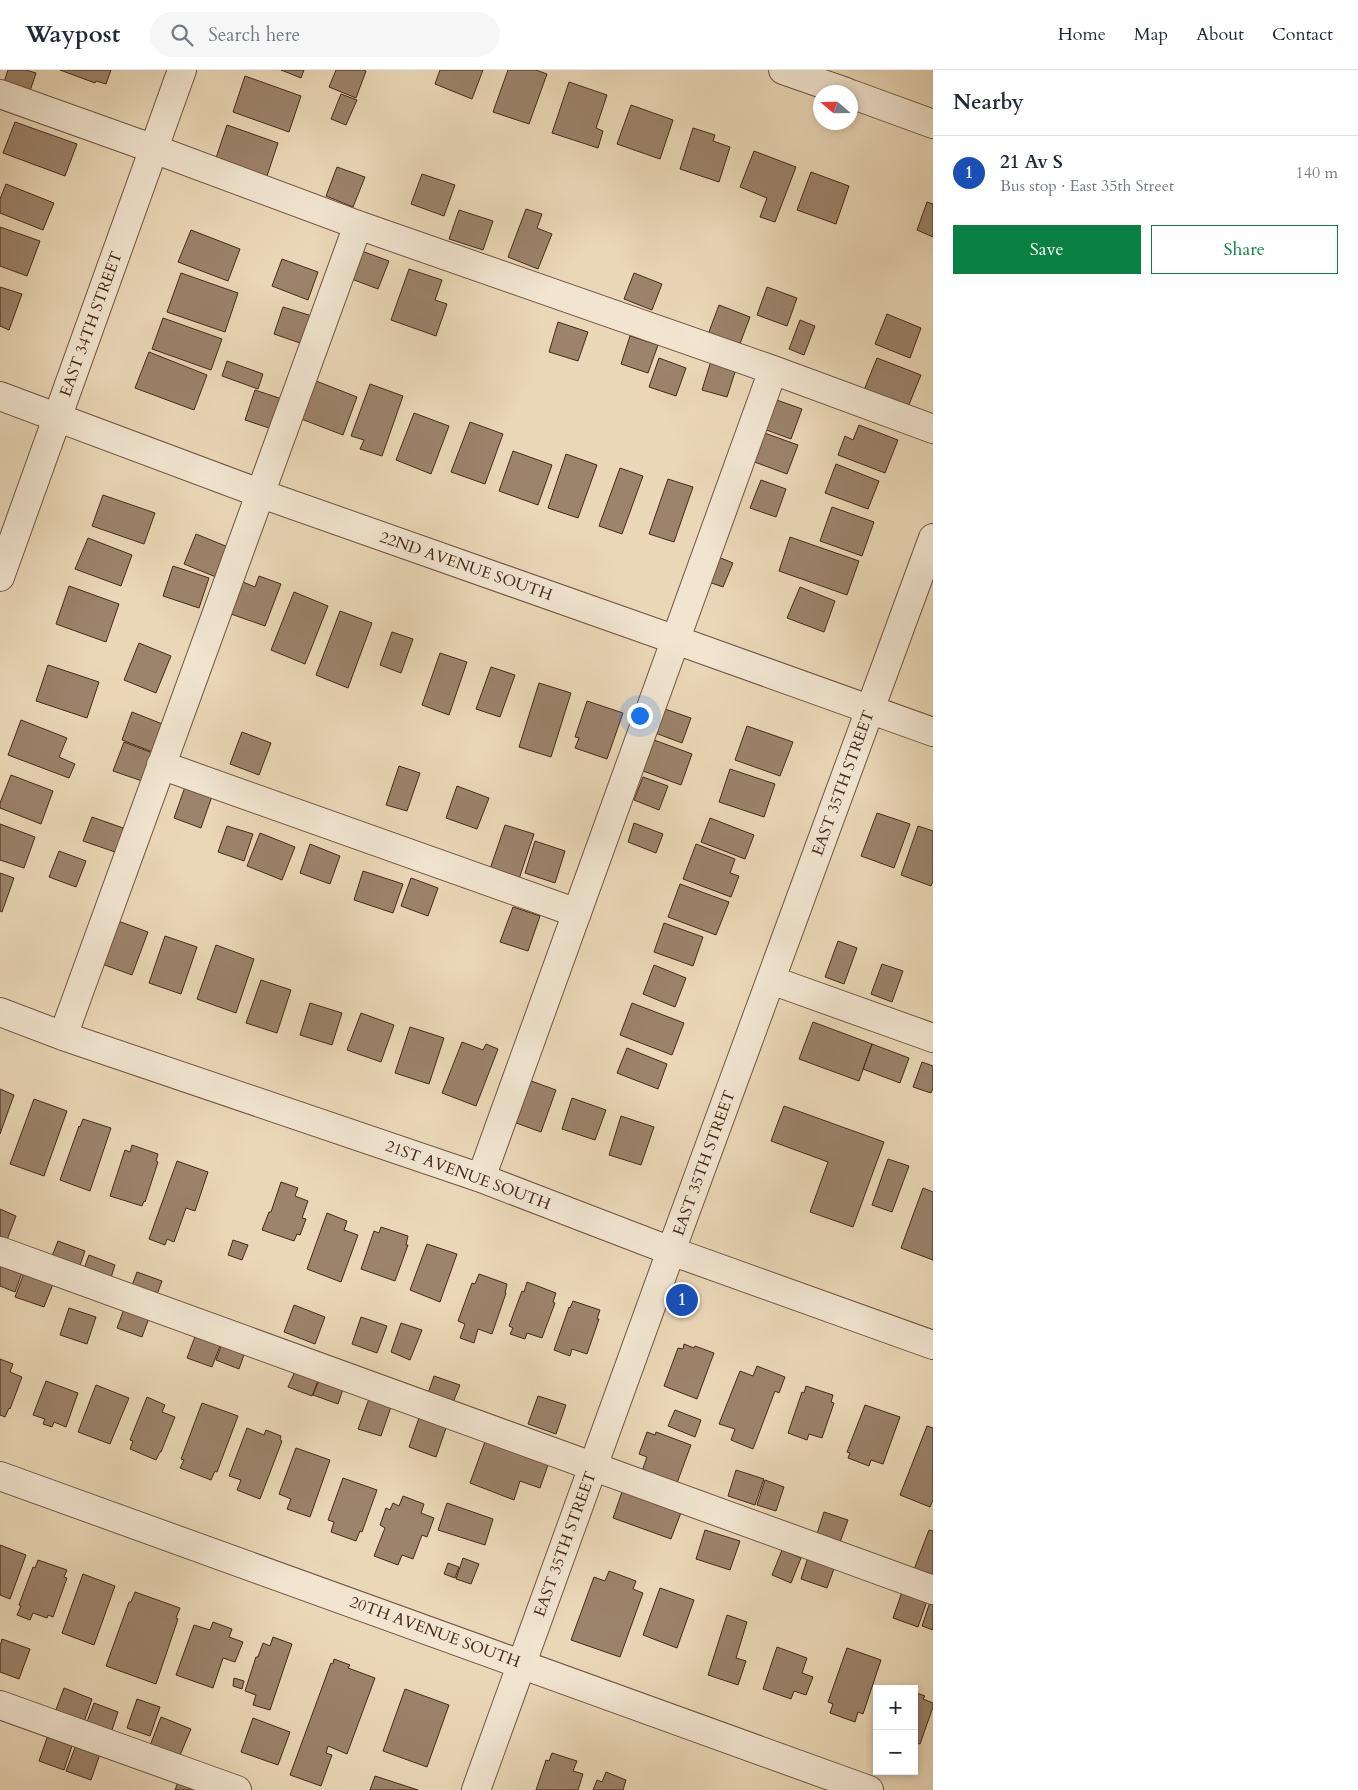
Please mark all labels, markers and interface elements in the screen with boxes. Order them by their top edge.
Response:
search box [150,12,500,57]
text: Waypost [25,18,120,51]
icon: search [168,21,196,49]
text: Search here [208,22,300,48]
text: Home [1058,22,1106,47]
text: Map [1134,22,1168,47]
text: About [1196,22,1244,47]
text: Contact [1272,22,1333,47]
north arrow [813,85,858,130]
text: Nearby [953,88,1024,117]
text: 21 Av S [1000,149,1063,175]
text: 1 [965,162,973,184]
text: 140 m [1296,162,1338,184]
text: Bus stop · East 35th Street [1000,175,1174,197]
button: Save [953,225,1141,274]
button: Share [1151,225,1338,274]
street label: EAST 34TH STREET [54,248,128,400]
street label: 22ND AVENUE SOUTH [377,526,555,606]
your location [627,703,653,729]
street label: EAST 35TH STREET [806,707,880,859]
street label: EAST 35TH STREET [667,1087,741,1239]
street label: 21ST AVENUE SOUTH [382,1135,554,1215]
pin: 1 [666,1281,698,1319]
street label: EAST 35TH STREET [528,1468,602,1620]
street label: 20TH AVENUE SOUTH [347,1591,523,1673]
map controls [873,1685,918,1775]
button: + [873,1685,918,1730]
button: − [873,1730,918,1775]

